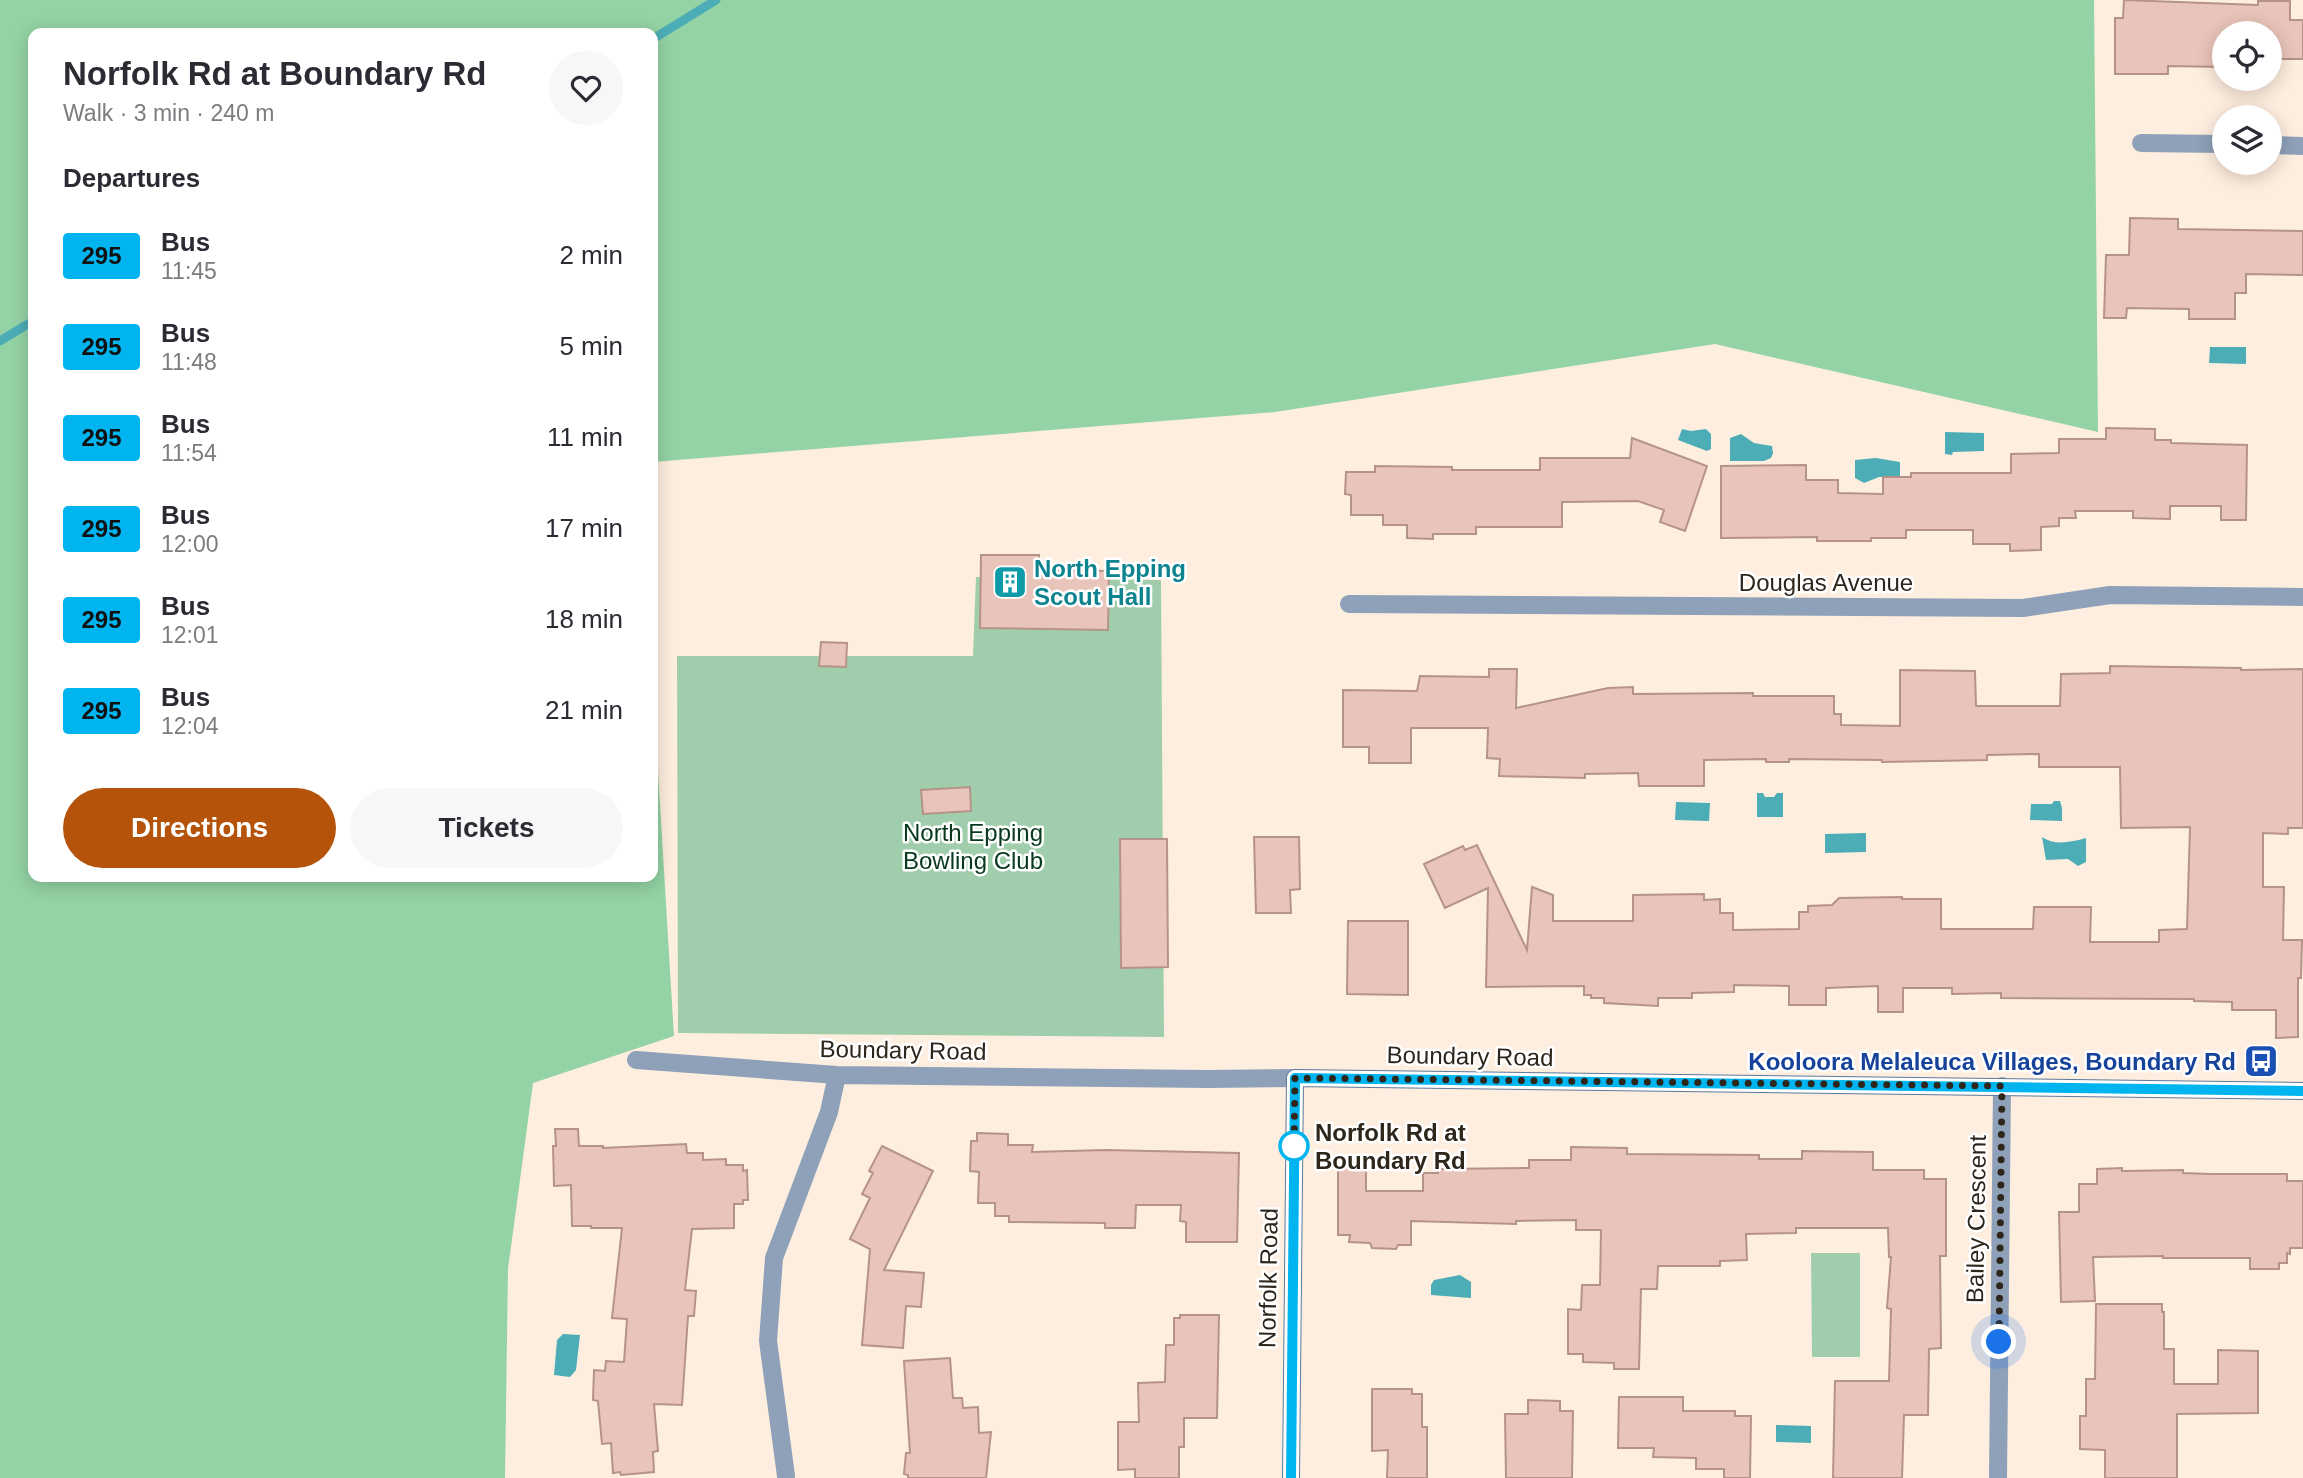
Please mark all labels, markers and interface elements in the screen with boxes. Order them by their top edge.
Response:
map controls [2212,21,2282,175]
button: locate [2212,21,2282,91]
button: heart [549,51,623,125]
text: Norfolk Rd at Boundary Rd [63,55,487,92]
text: Walk · 3 min · 240 m [63,100,274,126]
button: layers [2212,105,2282,175]
text: Departures [63,163,200,193]
text: Bus [161,227,210,257]
text: 2 min [559,240,623,270]
text: 295 [81,242,122,269]
text: 11:45 [161,258,217,284]
text: Bus [161,318,210,348]
text: 5 min [559,331,623,361]
text: 295 [81,333,122,360]
text: 11:48 [161,349,217,375]
text: Bus [161,409,210,439]
text: 11 min [547,422,623,452]
text: 295 [81,424,122,451]
text: 11:54 [161,440,217,466]
text: Bus [161,500,210,530]
text: 17 min [545,513,623,543]
text: 295 [81,515,122,542]
text: 12:00 [161,531,219,557]
place label: North Epping Scout Hall [1034,555,1186,610]
building icon: North Epping Scout Hall [991,563,1029,601]
street label: Douglas Avenue [1739,569,1913,596]
text: Bus [161,591,210,621]
text: 18 min [545,604,623,634]
text: 295 [81,606,122,633]
text: 12:01 [161,622,219,648]
text: Bus [161,682,210,712]
text: 21 min [545,695,623,725]
text: 295 [81,697,122,724]
text: 12:04 [161,713,219,739]
button: Directions [63,788,336,868]
button: Tickets [350,788,623,868]
park label: North Epping Bowling Club [903,819,1043,874]
street label: Boundary Road [819,1035,987,1065]
street label: Boundary Road [1386,1041,1554,1071]
bus stop icon: Kooloora Melaleuca Villages, Boundary Rd [2242,1042,2280,1080]
place label: Kooloora Melaleuca Villages, Boundary Rd [1748,1048,2236,1075]
place label: Norfolk Rd at Boundary Rd [1315,1119,1466,1174]
marker: Norfolk Rd at Boundary Rd [1279,1131,1309,1161]
street label: Bailey Crescent [1961,1134,1991,1303]
street label: Norfolk Road [1253,1208,1283,1348]
your location [1981,1324,2016,1359]

